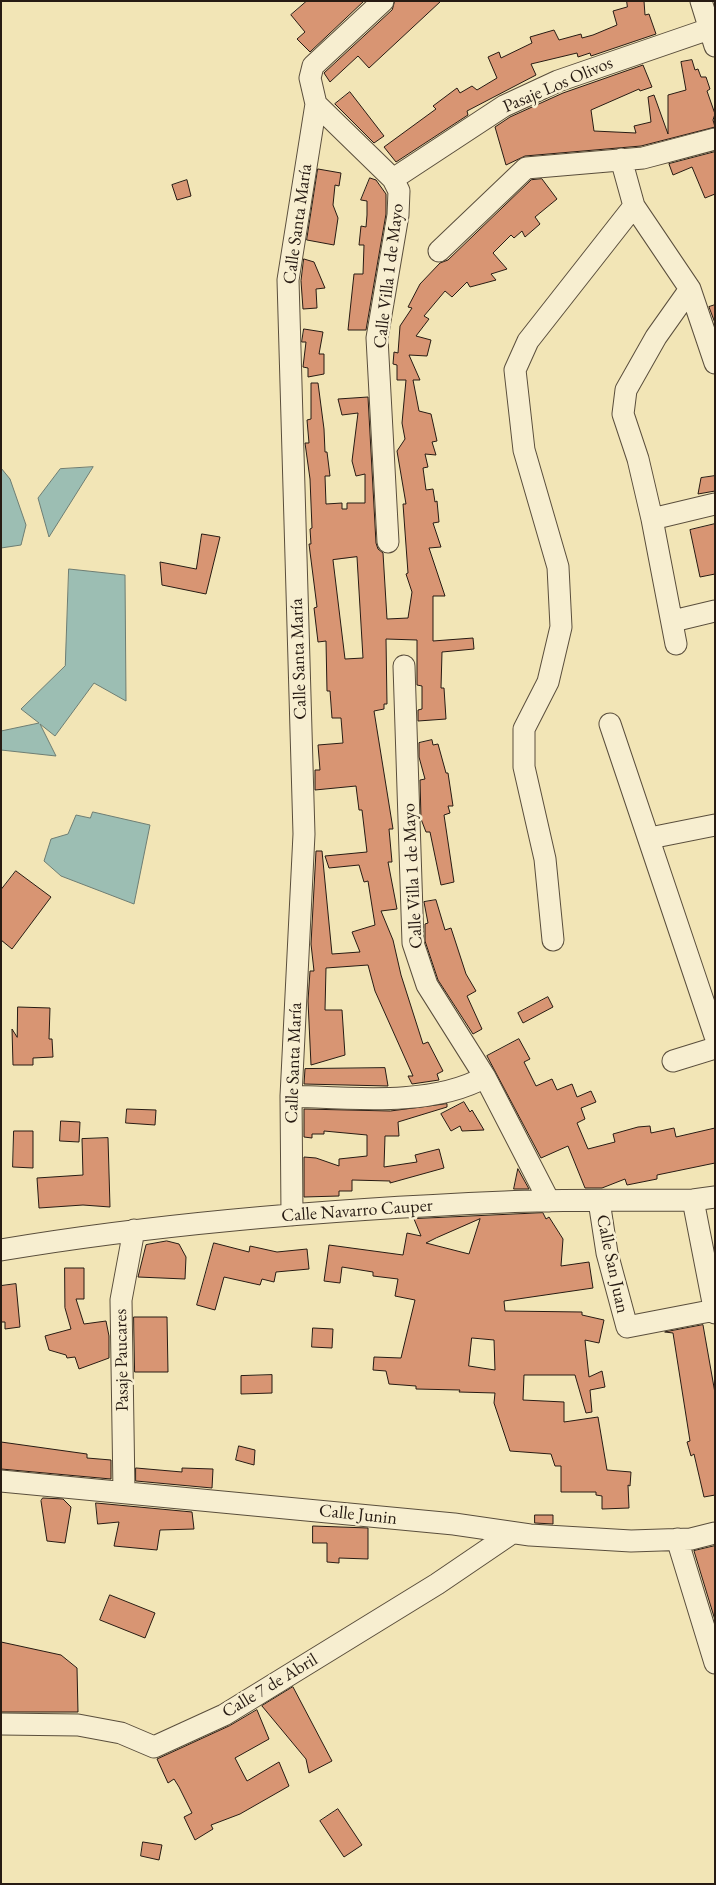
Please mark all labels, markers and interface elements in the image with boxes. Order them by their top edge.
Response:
street label: Pasaje Los Olivos [500,52,616,118]
street label: Calle Santa María [279,162,317,286]
street label: Calle Villa 1 de Mayo [369,202,409,350]
street label: Calle Santa María [286,598,312,720]
street label: Calle Villa 1 de Mayo [398,803,428,949]
street label: Calle Santa María [281,1002,307,1124]
street label: Calle Navarro Cauper [281,1195,433,1227]
street label: Calle San Juan [591,1213,633,1315]
street label: Pasaje Paucares [110,1309,134,1411]
street label: Calle Junin [318,1500,398,1530]
street label: Calle 7 de Abril [218,1649,322,1723]

